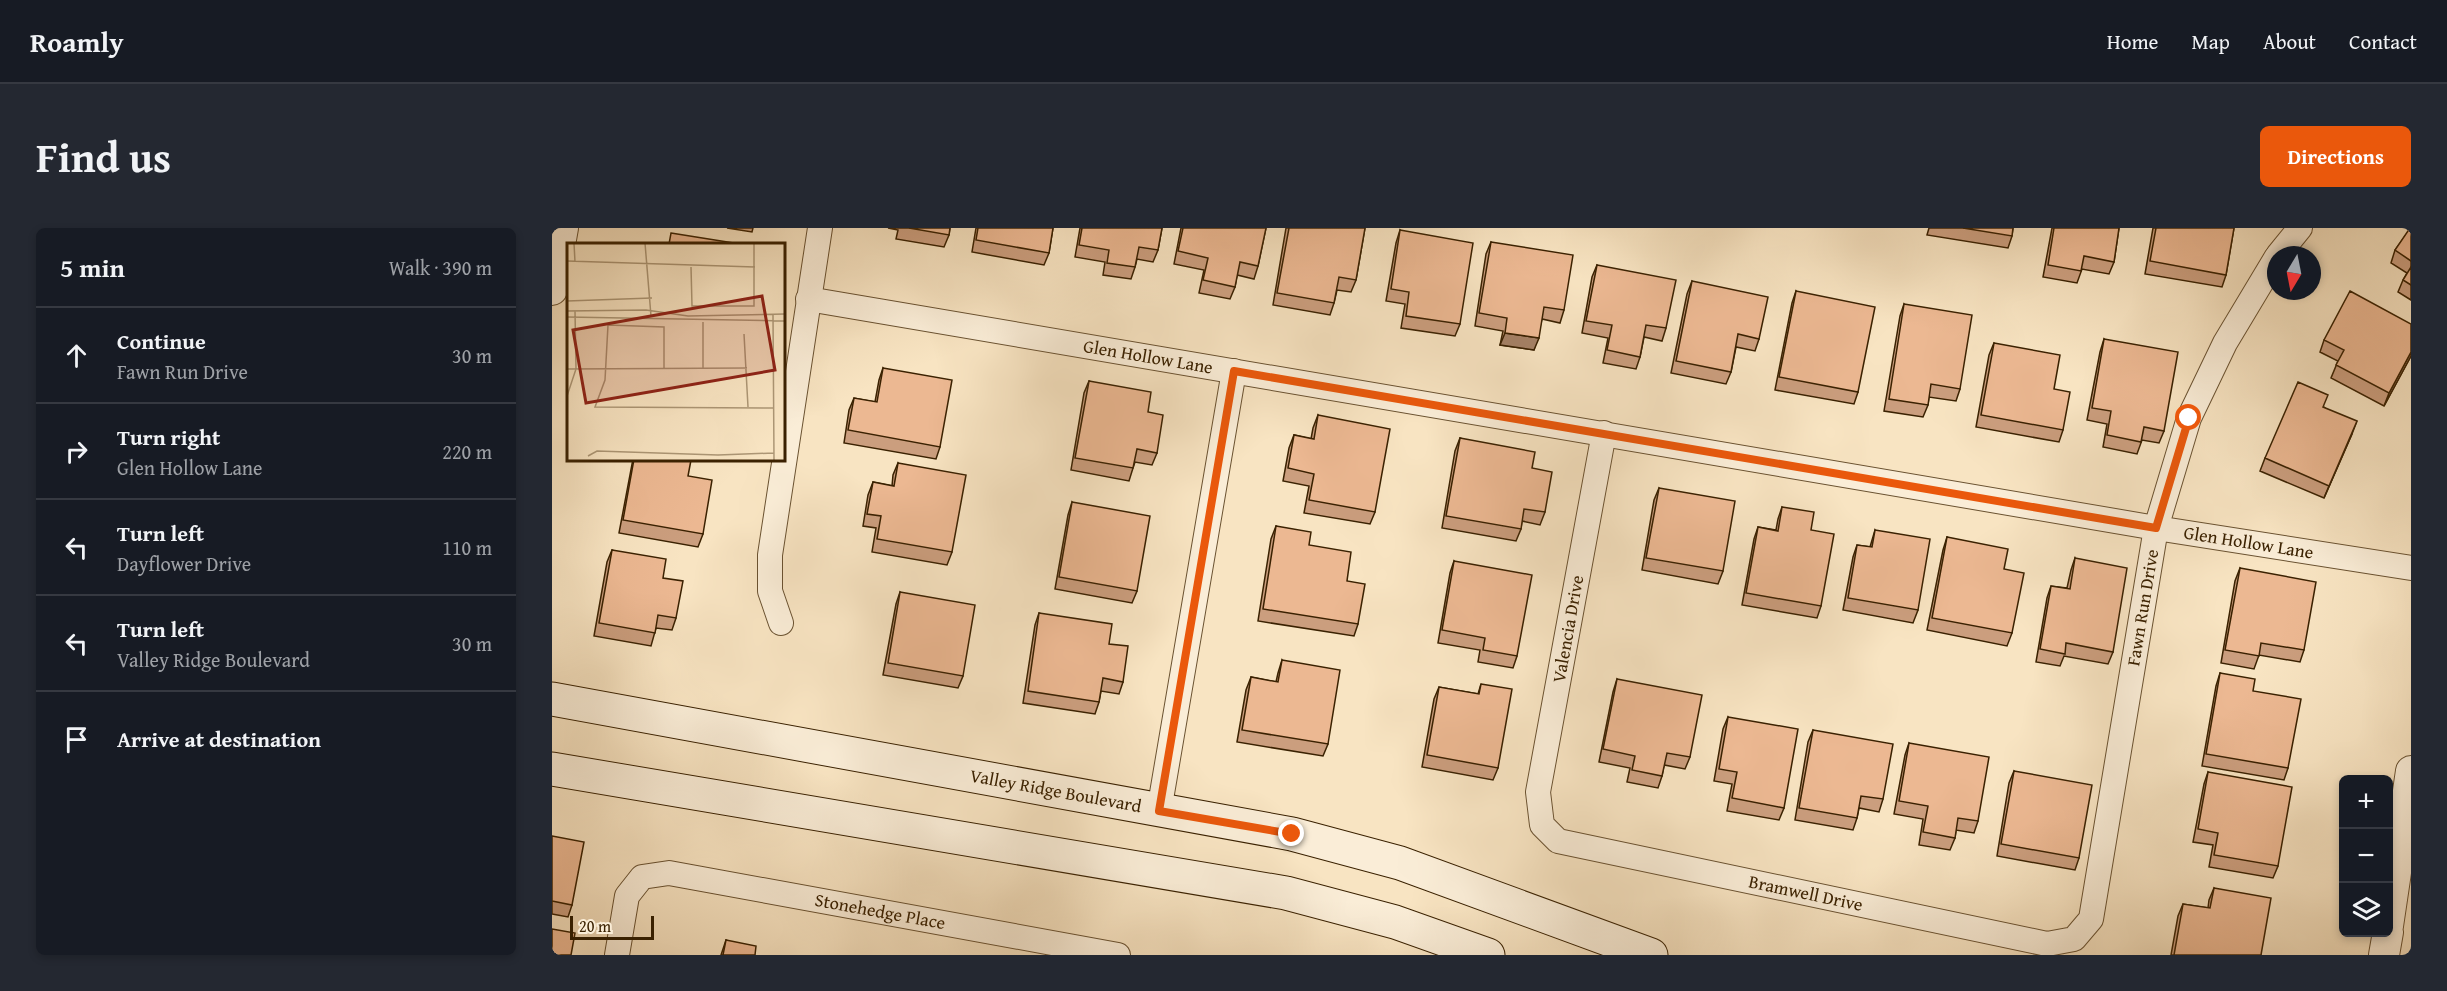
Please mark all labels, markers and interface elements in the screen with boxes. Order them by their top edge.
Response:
text: Roamly [30,21,124,62]
text: Home [2107,26,2158,57]
text: Map [2191,26,2230,57]
text: About [2263,26,2316,57]
text: Contact [2349,26,2417,57]
text: Find us [36,126,171,187]
button: Directions [2260,126,2411,187]
inset map [567,243,784,460]
north arrow [2267,246,2321,300]
text: 5 min [60,248,125,287]
text: Walk · 390 m [389,253,492,282]
text: Continue [117,325,206,357]
street label: Glen Hollow Lane [1081,332,1215,381]
icon: ahead [60,339,93,372]
text: 30 m [452,341,492,370]
text: Fawn Run Drive [117,357,248,386]
route start [2175,404,2201,430]
text: Turn right [117,421,220,453]
icon: right [60,435,93,468]
text: 220 m [442,437,492,466]
text: Glen Hollow Lane [117,453,262,482]
text: Turn left [117,517,204,549]
street label: Glen Hollow Lane [2182,519,2315,566]
icon: left [60,531,93,564]
text: 110 m [442,533,492,562]
street label: Fawn Run Drive [2119,547,2165,668]
text: Dayflower Drive [117,549,251,578]
street label: Valencia Drive [1545,573,1590,685]
text: Turn left [117,613,204,645]
icon: left [60,627,93,660]
text: 30 m [452,629,492,658]
text: Valley Ridge Boulevard [117,645,310,674]
icon: arrive [60,723,93,756]
text: Arrive at destination [117,723,321,755]
street label: Valley Ridge Boulevard [968,762,1144,819]
map controls [2339,775,2393,937]
button: + [2339,775,2393,829]
route end [1278,820,1304,846]
button: − [2339,829,2393,883]
street label: Bramwell Drive [1746,868,1865,918]
button: layers [2339,883,2393,937]
street label: Stonehedge Place [813,886,948,936]
scale bar [570,913,654,940]
text: 20 m [579,914,611,938]

